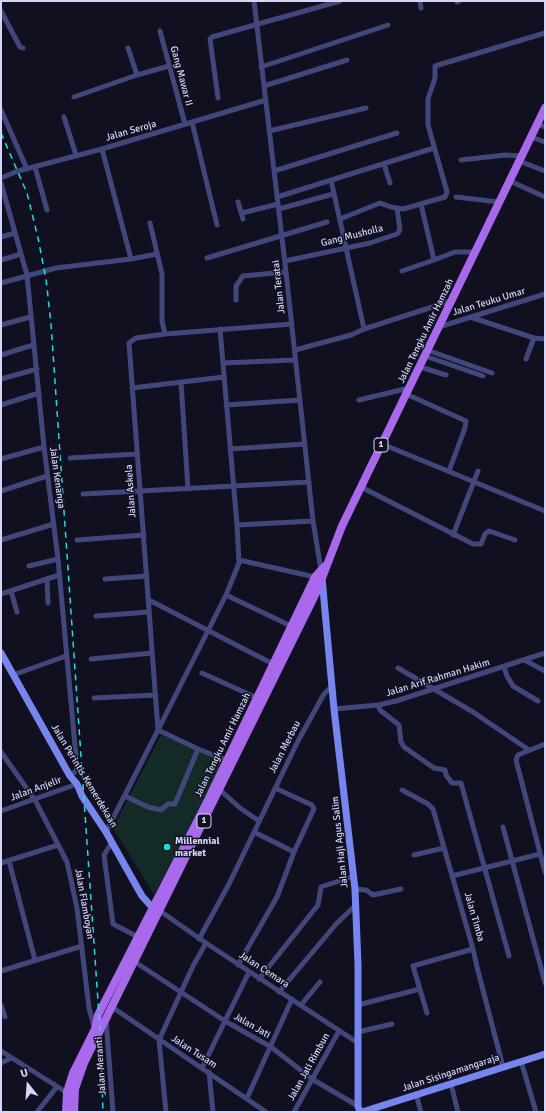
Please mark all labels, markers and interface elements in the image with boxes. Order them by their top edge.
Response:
street label: Gang Mawar II [167,45,195,107]
street label: Jalan Seroja [104,118,158,144]
street label: Gang Musholla [320,222,384,250]
street label: Jalan Teratai [270,260,288,314]
street label: Jalan Tengku Amir Hamzah [395,277,457,385]
street label: Jalan Teuku Umar [451,285,527,319]
road number: 1 [374,438,388,452]
street label: Jalan Kenanga [47,446,67,510]
street label: Jalan Askela [123,464,139,518]
street label: Jalan Arif Rahman Hakim [385,657,491,699]
street label: Jalan Tengku Amir Hamzah [192,691,254,799]
street label: Jalan Merbau [267,719,303,775]
street label: Jalan Perintis Kemerdekaan [48,722,120,830]
street label: Jalan Anjelir [9,774,63,804]
street label: Jalan Haji Agus Salim [329,796,351,888]
road number: 1 [197,814,211,828]
place label: Millennial market [175,835,220,858]
marker: Millennial market [162,842,172,852]
street label: Jalan Flamboyan [72,868,96,940]
street label: Jalan Timba [461,891,487,943]
street label: Jalan Cemara [237,949,291,991]
street label: Jalan Jati [231,1011,273,1041]
street label: Jalan Jati Rimbun [285,1031,333,1103]
street label: Jalan Tusam [169,1033,219,1071]
street label: Jalan Meranti [93,1036,109,1096]
street label: Jalan Sisingamangaraja [401,1052,501,1094]
north arrow [8,1065,48,1105]
text: U [19,1066,30,1080]

